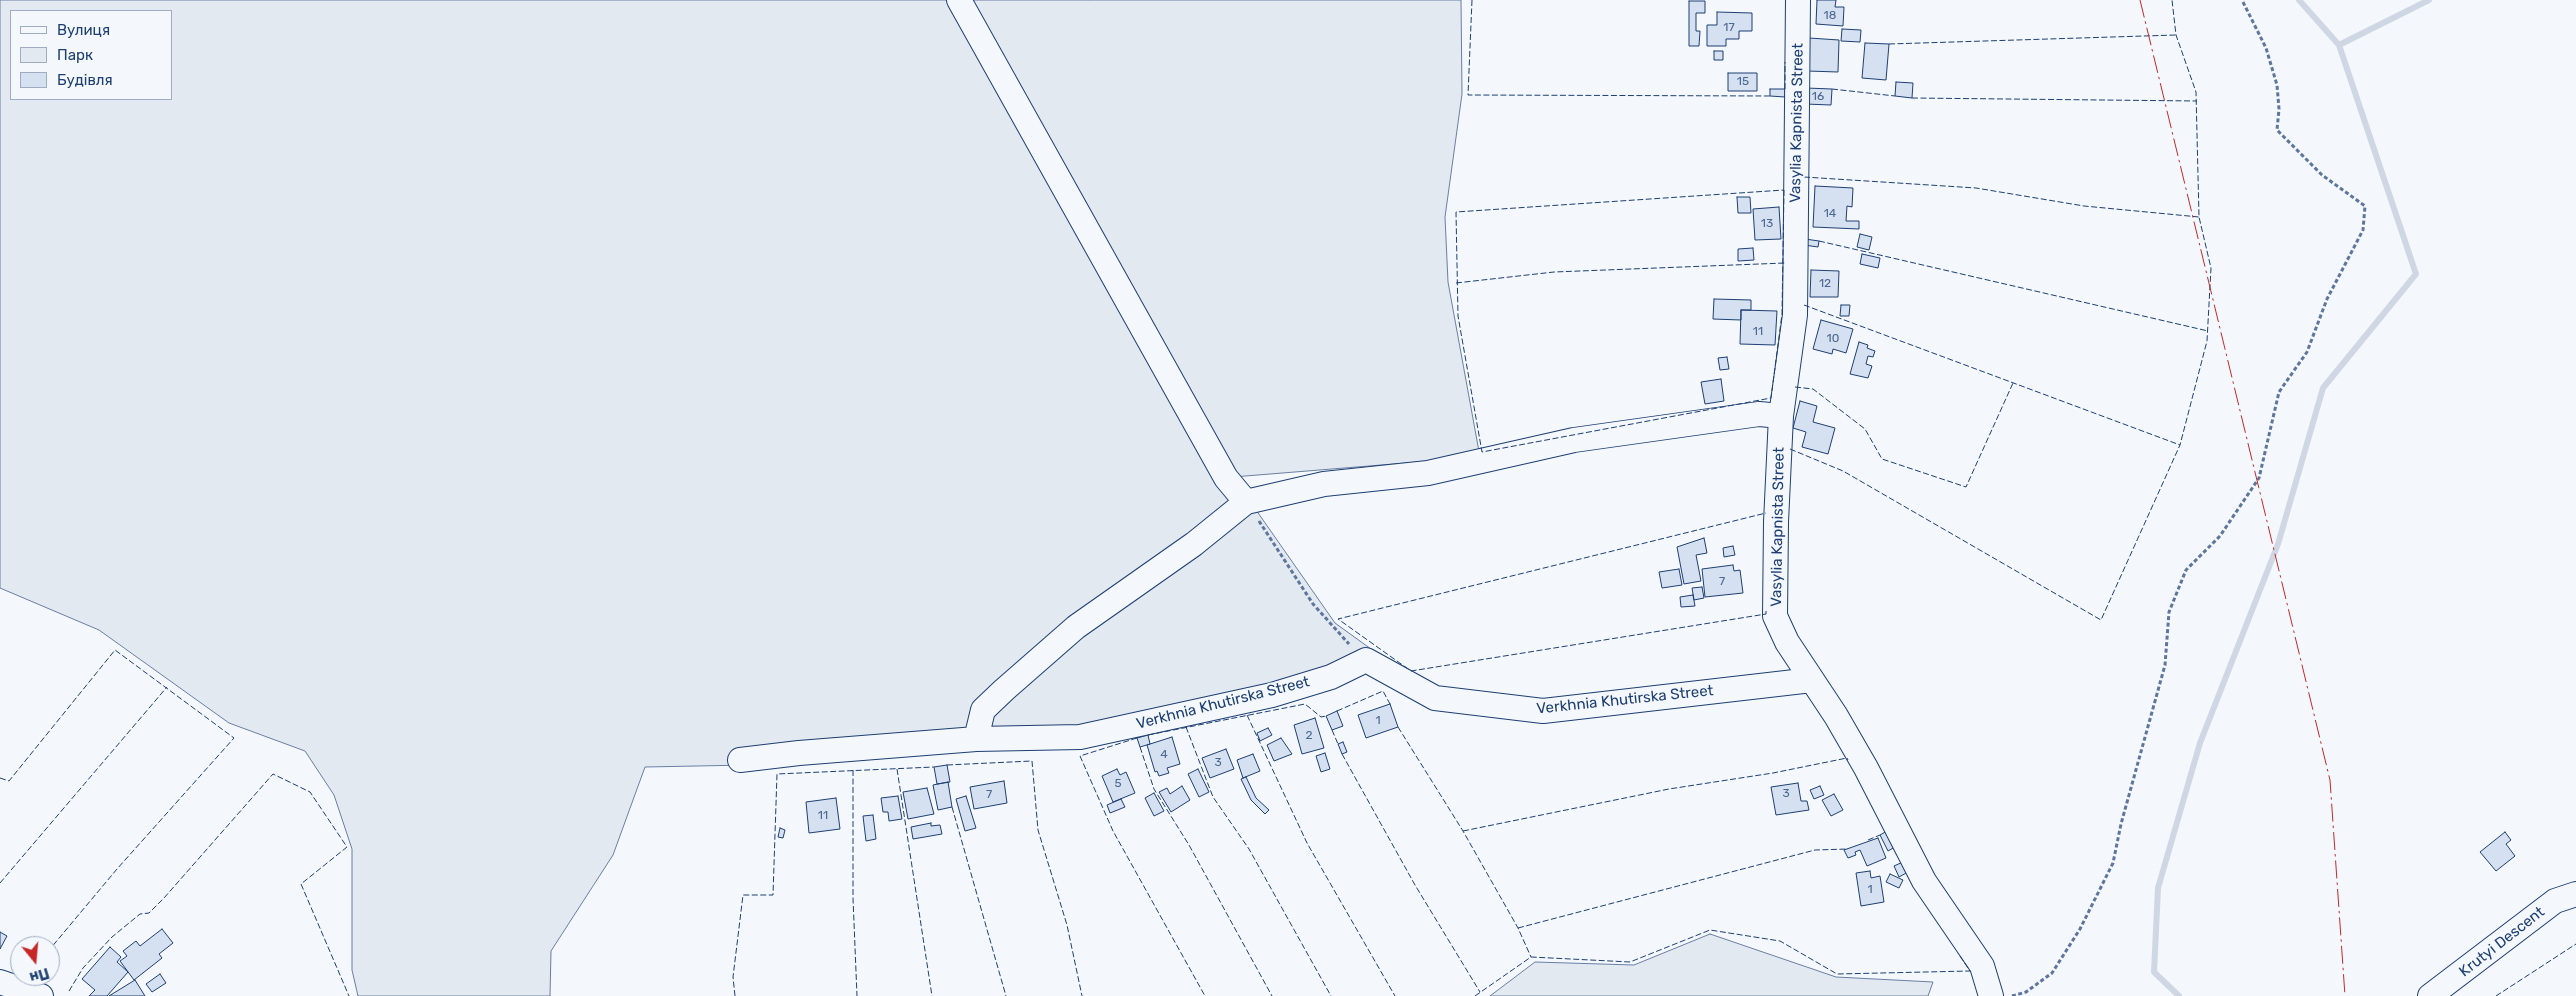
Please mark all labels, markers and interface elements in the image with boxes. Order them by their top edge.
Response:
house number: 18 [1824,9,1836,23]
legend [10,10,172,100]
text: Вулиця [57,21,110,39]
house number: 17 [1723,21,1735,35]
street label: Vasylia Kapnista Street [1787,43,1807,203]
text: Парк [57,46,93,64]
text: Будівля [57,71,113,89]
house number: 15 [1737,75,1749,89]
house number: 16 [1812,90,1824,104]
house number: 14 [1824,207,1836,221]
house number: 13 [1761,217,1773,231]
house number: 12 [1819,277,1831,291]
house number: 11 [1753,325,1763,339]
house number: 10 [1827,332,1839,346]
street label: Vasylia Kapnista Street [1768,447,1788,607]
house number: 7 [1719,575,1725,589]
street label: Verkhnia Khutirska Street [1135,673,1311,733]
street label: Verkhnia Khutirska Street [1536,682,1714,718]
house number: 1 [1375,714,1381,728]
house number: 2 [1305,729,1313,743]
house number: 4 [1160,748,1168,762]
house number: 3 [1214,756,1222,770]
house number: 5 [1114,777,1122,791]
house number: 3 [1782,787,1790,801]
house number: 7 [986,788,992,802]
house number: 11 [818,809,828,823]
house number: 1 [1867,883,1873,897]
street label: Krutyi Descent [2456,903,2548,981]
north arrow [10,936,60,986]
text: Пн [27,964,51,986]

